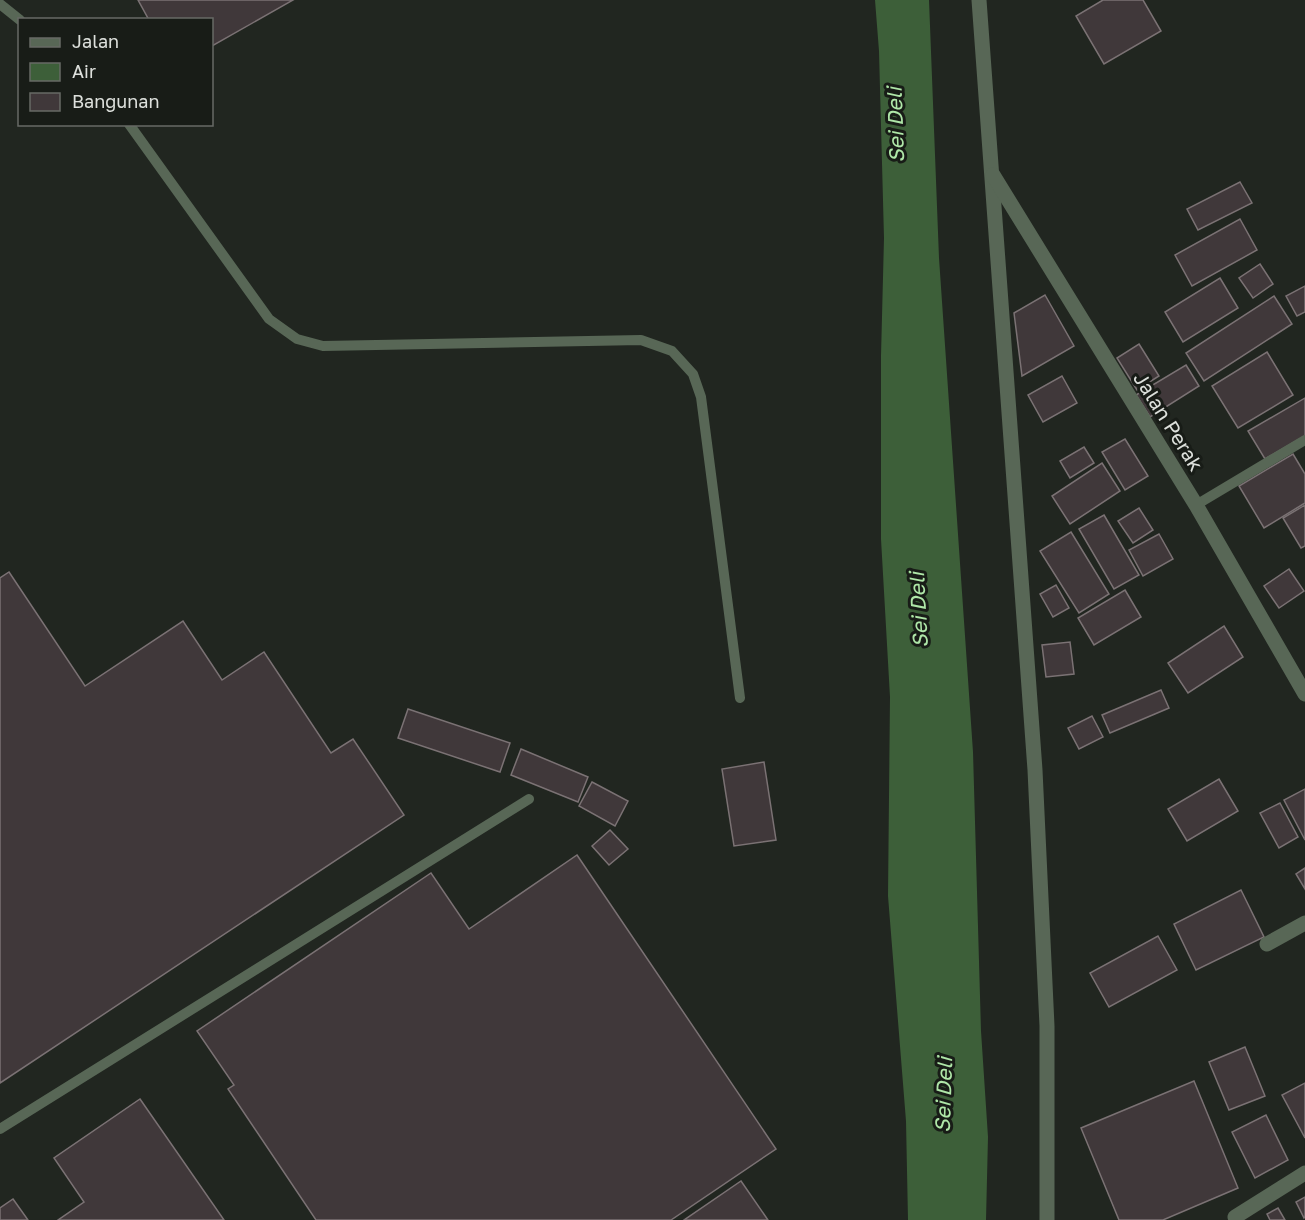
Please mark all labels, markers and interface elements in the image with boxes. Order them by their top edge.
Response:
legend [18,18,213,126]
text: Jalan [72,30,119,52]
text: Air [72,60,96,82]
water label: Sei Deli [881,84,909,163]
text: Bangunan [72,90,160,112]
street label: Jalan Perak [1129,367,1209,475]
water label: Sei Deli [903,569,933,648]
water label: Sei Deli [929,1054,957,1133]

